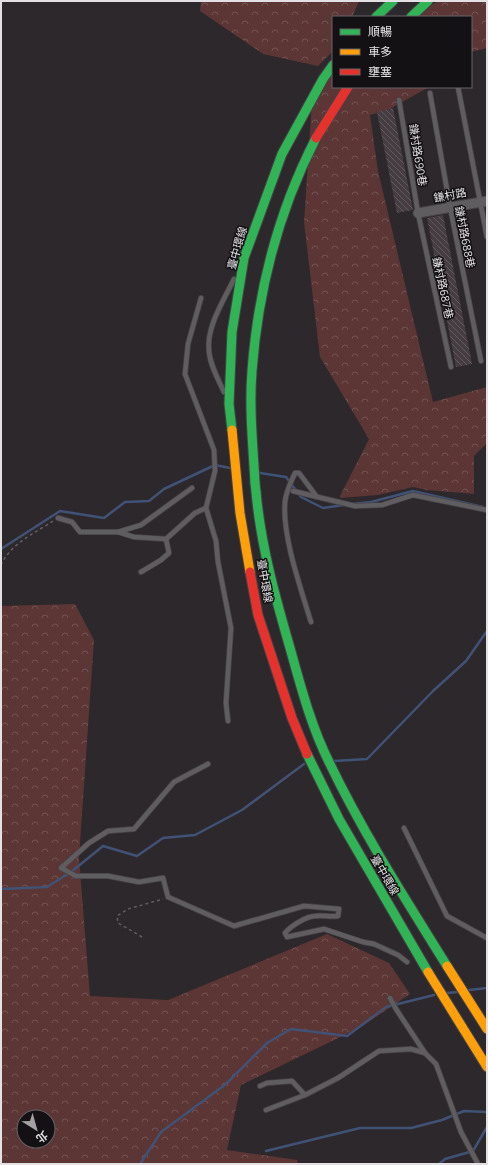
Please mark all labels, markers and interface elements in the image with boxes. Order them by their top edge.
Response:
legend [332,16,472,88]
text: 順暢 [368,23,392,40]
text: 車多 [368,43,392,60]
text: 壅塞 [368,63,392,80]
street label: 鎌村路690巷 [406,123,431,187]
street label: 鎌村路 [432,184,468,205]
street label: 鎌村路688巷 [452,205,479,269]
street label: 臺中環線 [223,225,250,271]
street label: 鎌村路687巷 [430,256,457,320]
street label: 臺中環線 [254,558,277,604]
street label: 臺中環線 [368,852,403,898]
north arrow [16,1109,56,1149]
text: 北 [33,1128,51,1147]

